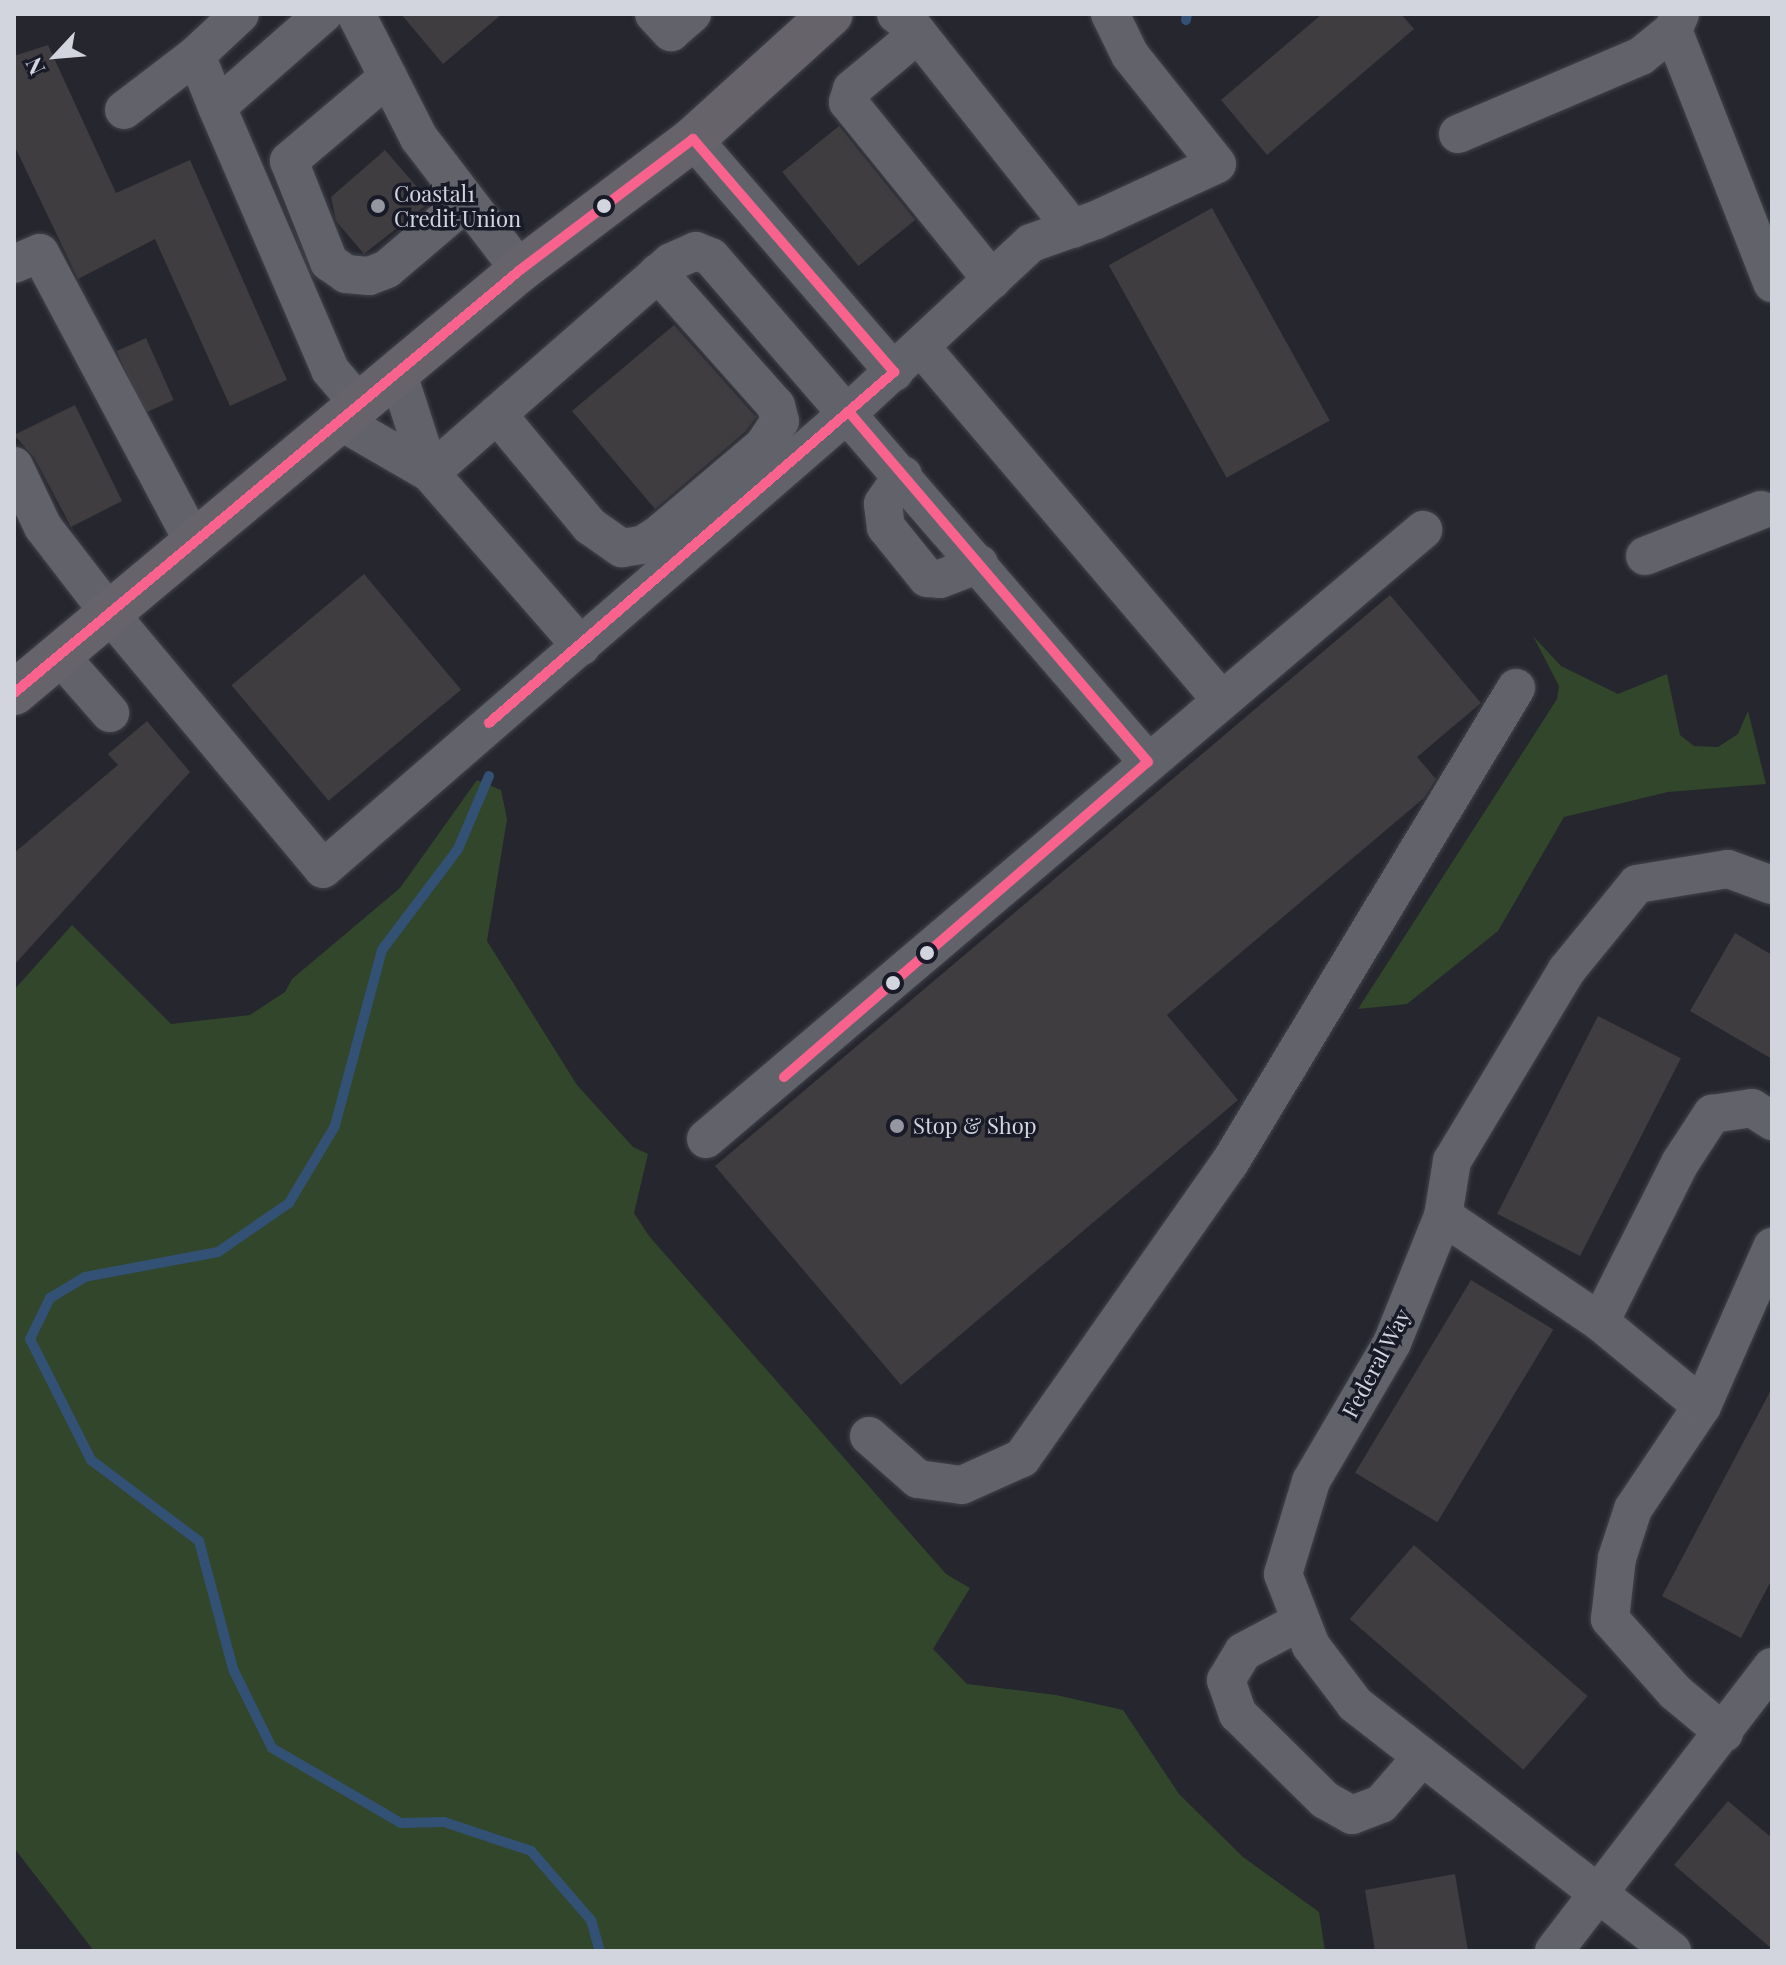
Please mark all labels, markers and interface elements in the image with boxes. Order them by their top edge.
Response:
north arrow [16,16,96,96]
text: N [17,53,51,80]
place label: Coastal1 Credit Union [394,180,522,232]
marker: Coastal1 Credit Union [369,197,387,215]
unlabelled marker [596,198,612,214]
unlabelled marker [919,945,935,961]
unlabelled marker [885,975,901,991]
place label: Stop & Shop [913,1113,1037,1139]
marker: Stop & Shop [888,1117,906,1135]
street label: Federal Way [1336,1304,1416,1422]

